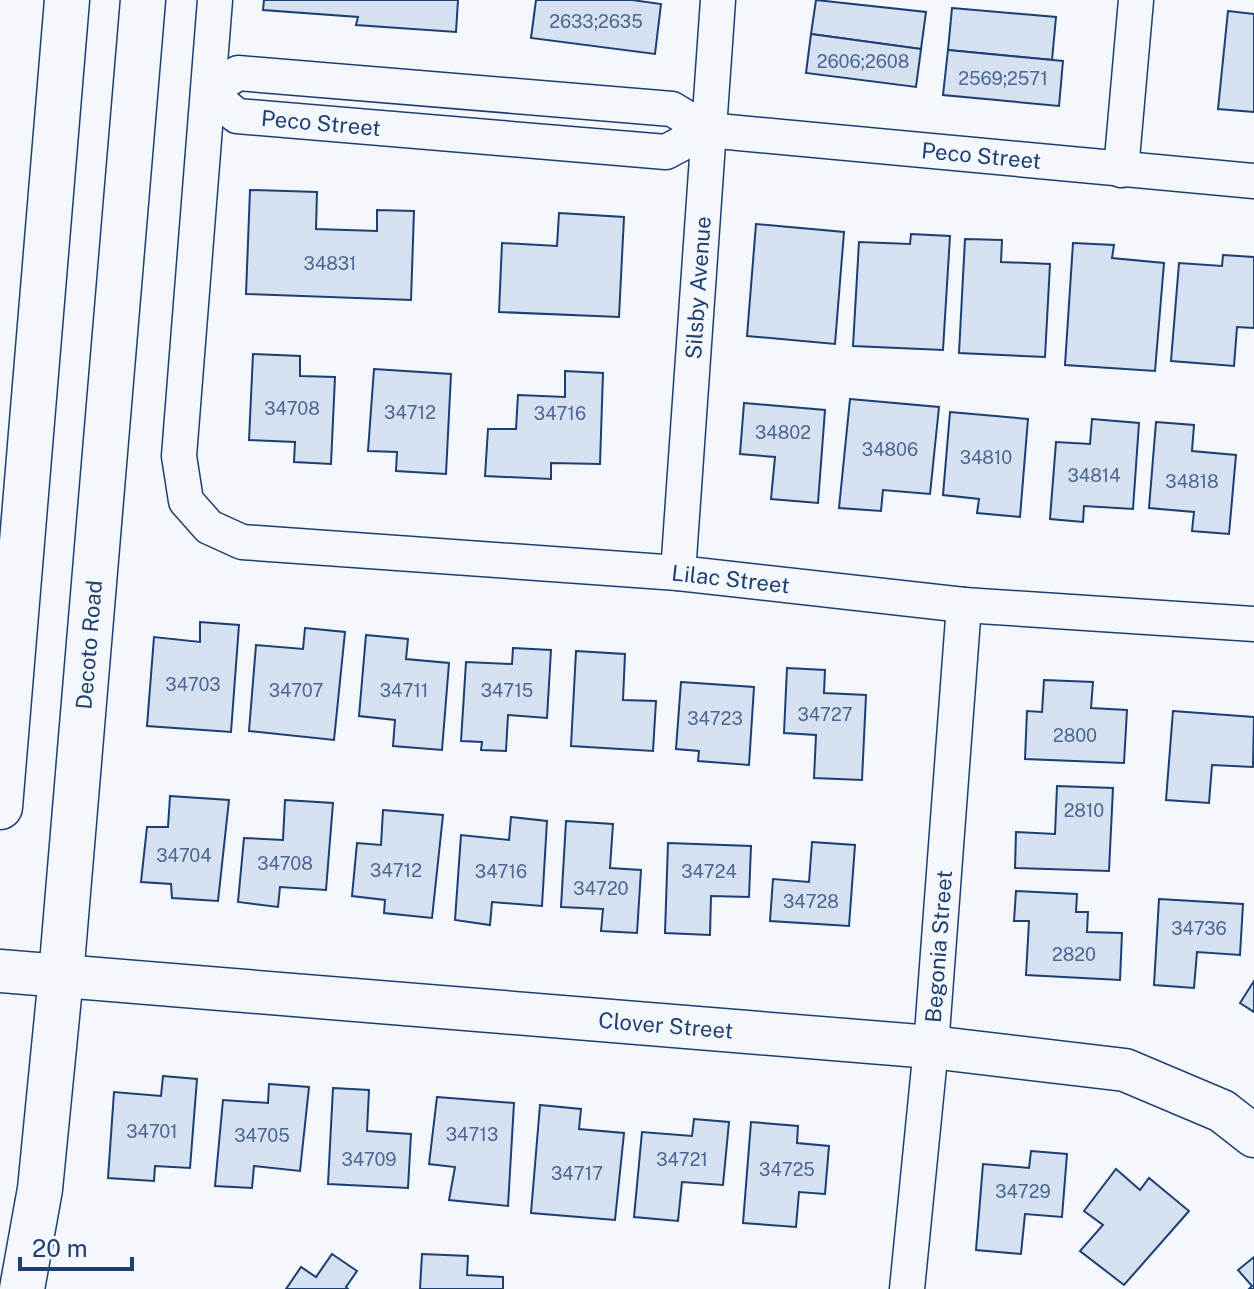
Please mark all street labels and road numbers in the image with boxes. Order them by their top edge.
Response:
street label: Peco Street [260,105,382,141]
street label: Peco Street [920,137,1042,174]
street label: Silsby Avenue [680,215,716,360]
street label: Lilac Street [670,559,791,598]
street label: Decoto Road [70,579,107,710]
street label: Begonia Street [920,869,957,1024]
street label: Clover Street [597,1007,734,1044]

